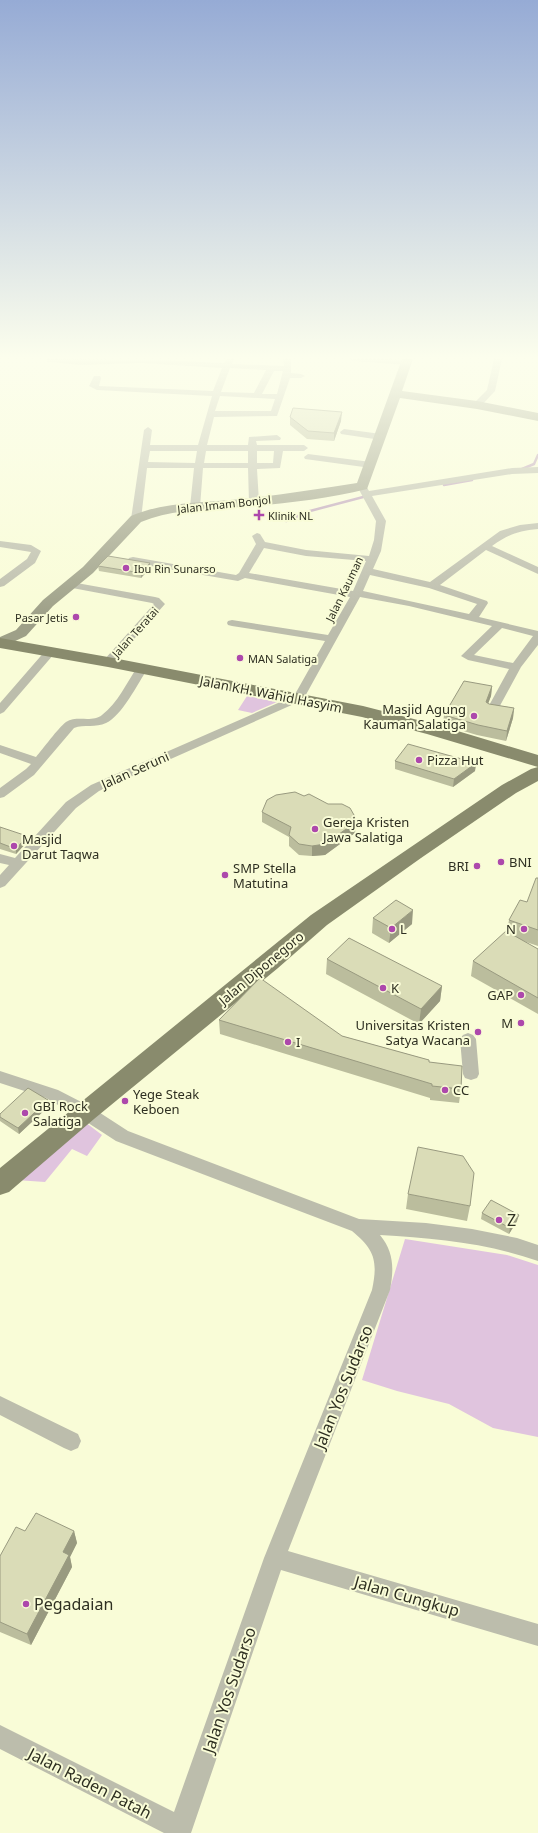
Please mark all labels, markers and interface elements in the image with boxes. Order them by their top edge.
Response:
street label: Jalan Imam Bonjol [175,492,272,516]
place label: Klinik NL [268,508,313,523]
marker: Klinik NL [253,509,265,521]
street label: Jalan Kauman [321,554,366,625]
place label: Ibu Rin Sunarso [134,561,216,576]
marker: Ibu Rin Sunarso [121,563,131,573]
street label: Jalan Teratai [108,604,162,661]
place label: Pasar Jetis [15,610,68,625]
marker: Pasar Jetis [71,612,81,622]
place label: MAN Salatiga [248,651,317,666]
marker: MAN Salatiga [235,653,245,663]
street label: Jalan KH. Wahid Hasyim [196,671,344,717]
place label: Masjid Agung Kauman Salatiga [363,700,466,733]
marker: Masjid Agung Kauman Salatiga [469,711,479,721]
street label: Jalan Seruni [97,747,172,794]
place label: Pizza Hut [427,751,484,769]
marker: Pizza Hut [414,755,424,765]
place label: Gereja Kristen Jawa Salatiga [321,813,409,846]
marker: Gereja Kristen Jawa Salatiga [310,824,320,834]
place label: Masjid Darut Taqwa [22,830,99,863]
marker: Masjid Darut Taqwa [9,841,19,851]
place label: BNI [509,853,532,871]
place label: BRI [448,857,469,875]
marker: BNI [496,857,506,867]
place label: SMP Stella Matutina [233,859,296,892]
marker: BRI [472,861,482,871]
marker: SMP Stella Matutina [220,870,230,880]
place label: L [400,920,407,938]
place label: N [506,920,516,938]
marker: L [387,924,397,934]
marker: N [519,924,529,934]
street label: Jalan Diponegoro [213,927,307,1010]
place label: K [391,979,400,997]
marker: K [378,983,388,993]
place label: GAP [487,986,513,1004]
marker: GAP [516,990,526,1000]
place label: M [501,1014,513,1032]
place label: Universitas Kristen Satya Wacana [356,1016,470,1049]
marker: M [516,1018,526,1028]
marker: Universitas Kristen Satya Wacana [473,1027,483,1037]
place label: I [296,1033,300,1051]
marker: I [283,1037,293,1047]
place label: CC [453,1081,469,1099]
place label: Yege Steak Keboen [133,1085,199,1118]
marker: CC [440,1085,450,1095]
marker: Yege Steak Keboen [120,1096,130,1106]
place label: GBI Rock Salatiga [33,1097,88,1130]
marker: GBI Rock Salatiga [20,1108,30,1118]
place label: Z [507,1209,516,1231]
marker: Z [494,1215,504,1225]
street label: Jalan Yos Sudarso [307,1322,378,1454]
street label: Jalan Cungkup [350,1570,462,1622]
place label: Pegadaian [34,1593,113,1615]
marker: Pegadaian [21,1599,31,1609]
street label: Jalan Yos Sudarso [197,1624,261,1758]
street label: Jalan Raden Patah [23,1742,155,1824]

